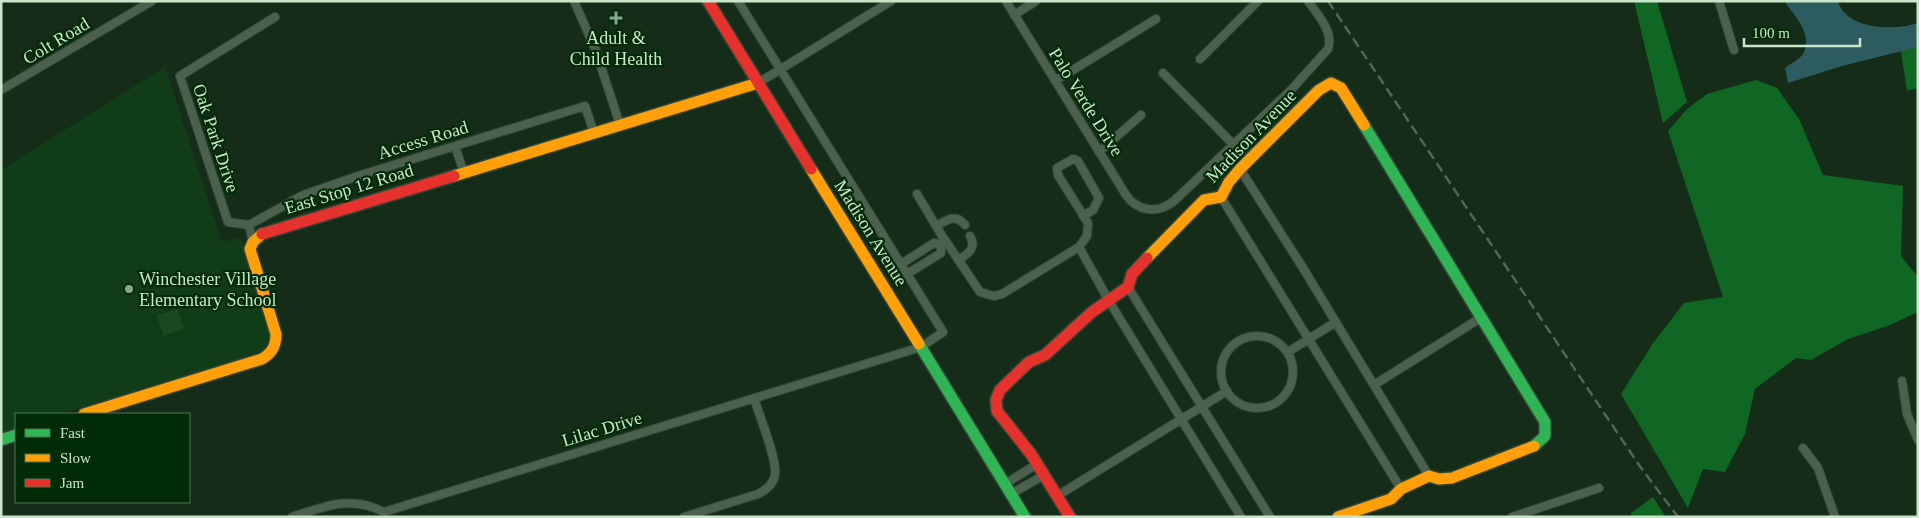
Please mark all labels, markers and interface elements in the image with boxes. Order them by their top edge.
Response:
marker: Adult & Child Health [609,11,623,25]
street label: Colt Road [19,13,93,69]
scale bar [1744,15,1860,47]
text: 100 m [1752,25,1790,41]
place label: Adult & Child Health [570,28,662,69]
street label: Palo Verde Drive [1045,44,1127,160]
street label: Oak Park Drive [189,81,243,195]
street label: Madison Avenue [1202,85,1300,187]
street label: Access Road [375,117,471,163]
street label: East Stop 12 Road [282,160,416,218]
street label: Madison Avenue [830,176,912,290]
place label: Winchester Village Elementary School [139,269,276,310]
marker: Winchester Village Elementary School [123,283,135,295]
street label: Lilac Drive [560,407,644,451]
legend [15,413,190,503]
text: Fast [60,425,86,441]
text: Slow [60,450,91,466]
text: Jam [60,475,84,491]

